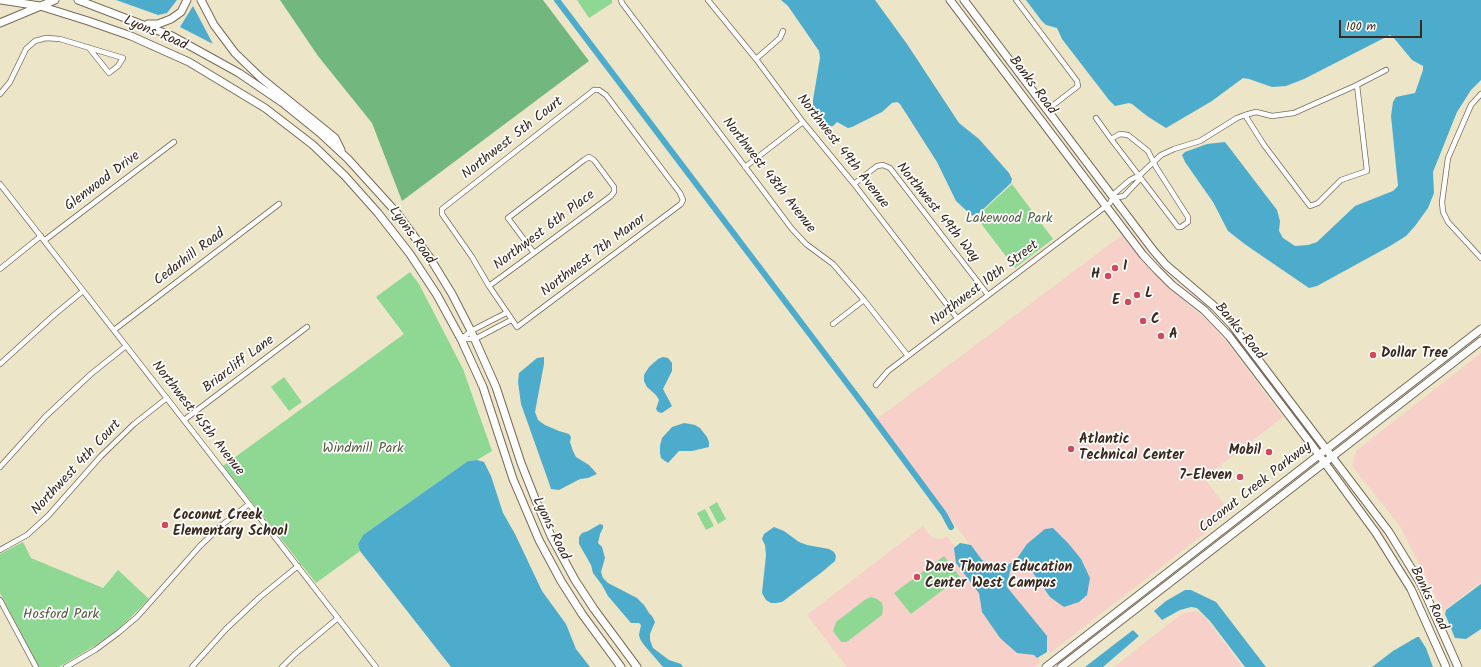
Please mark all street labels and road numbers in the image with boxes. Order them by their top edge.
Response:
street label: Lyons Road [121,13,189,55]
street label: Banks Road [1004,53,1060,119]
street label: Northwest 49th Avenue [792,92,892,212]
street label: Northwest 5th Court [459,94,567,184]
street label: Northwest 48th Avenue [718,115,818,237]
street label: Glenwood Drive [62,148,144,216]
street label: Northwest 49th Way [892,160,982,266]
street label: Northwest 6th Place [491,187,599,275]
street label: Lyons Road [384,204,438,268]
street label: Northwest 7th Manor [538,211,650,301]
street label: Cedarhill Road [151,226,229,290]
street label: Northwest 10th Street [927,238,1043,330]
street label: Banks Road [1210,300,1268,364]
street label: Briarcliff Lane [200,333,278,397]
street label: Northwest 45th Avenue [147,358,247,480]
street label: Northwest 4th Court [29,417,125,519]
street label: Coconut Creek Parkway [1196,439,1316,537]
street label: Lyons Road [528,495,572,563]
street label: Banks Road [1405,564,1451,634]

